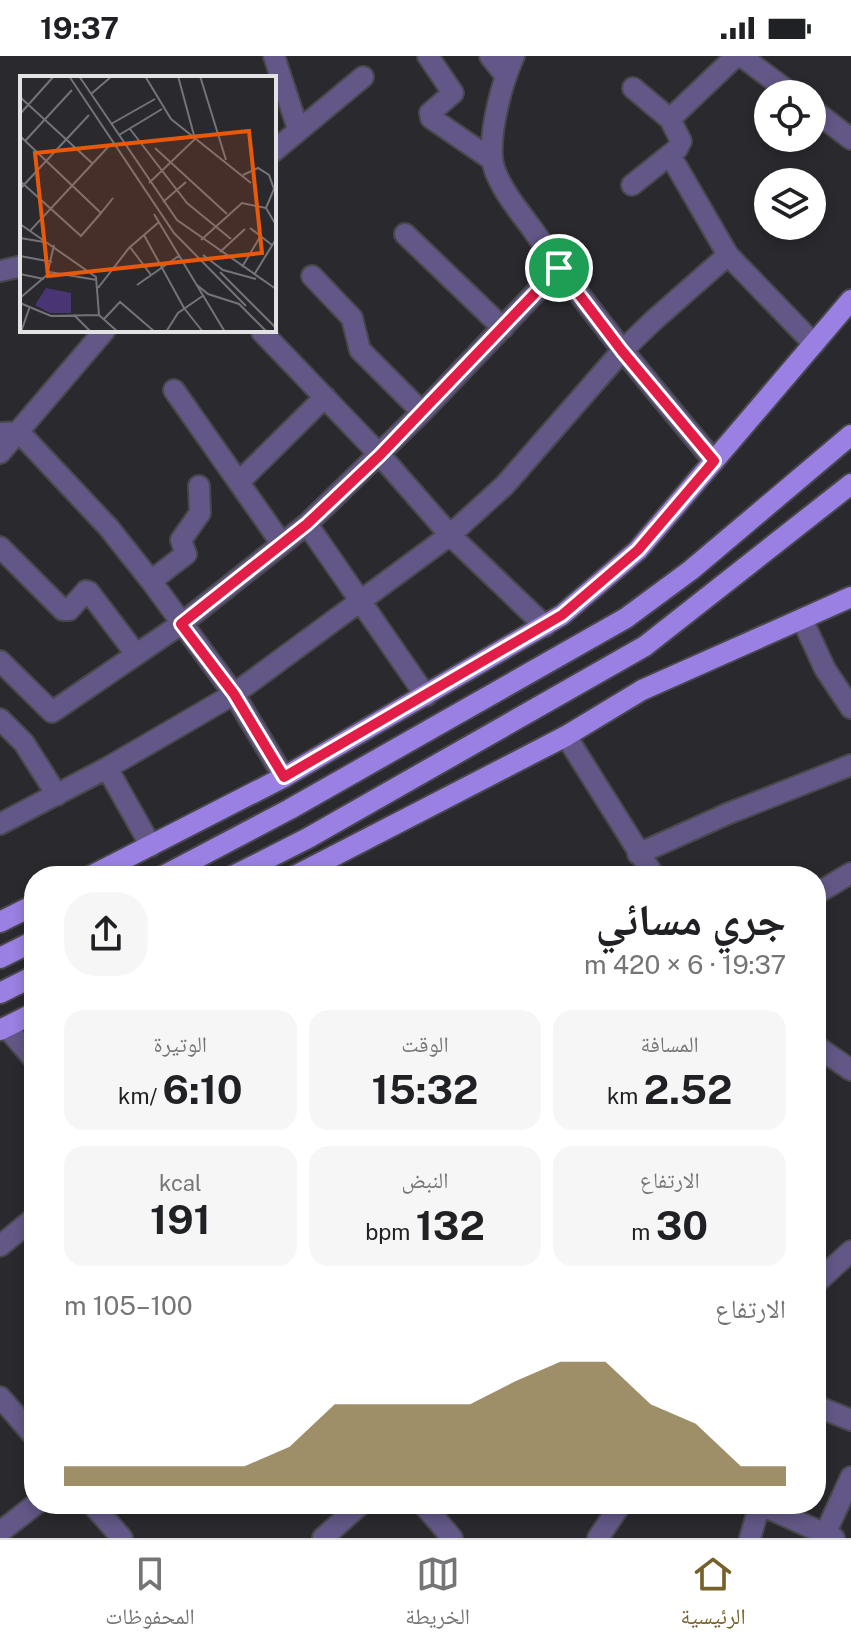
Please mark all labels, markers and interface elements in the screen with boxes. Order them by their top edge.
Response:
text: 19:37 [40,10,119,46]
inset map [20,76,276,332]
map controls [754,80,826,240]
button: locate [754,80,826,152]
button: layers [754,168,826,240]
pin [525,234,593,302]
icon: arrive [537,246,581,290]
button: share [64,892,148,976]
text: جري مسائي [596,893,786,945]
text: 19:37 · 6 × 420 m [584,949,786,980]
text: الوتيرة [154,1031,207,1057]
text: الوقت [401,1031,449,1057]
text: المسافة [641,1031,699,1057]
text: 6:10 [163,1066,243,1113]
text: 15:32 [372,1066,478,1113]
text: 2.52 [644,1066,732,1113]
text: /km [118,1083,163,1109]
text: km [607,1083,644,1109]
text: النبض [402,1167,448,1193]
text: الارتفاع [640,1167,700,1193]
text: kcal [159,1170,202,1196]
text: 191 [150,1196,211,1243]
text: 132 [416,1202,485,1249]
text: 30 [656,1202,708,1249]
text: bpm [365,1219,416,1245]
text: m [631,1219,656,1245]
text: 100–105 m [64,1290,193,1321]
text: الارتفاع [715,1293,786,1324]
tab: المحفوظات [105,1552,195,1638]
tab: الخريطة [405,1552,470,1638]
tab: الرئيسية [681,1552,746,1638]

